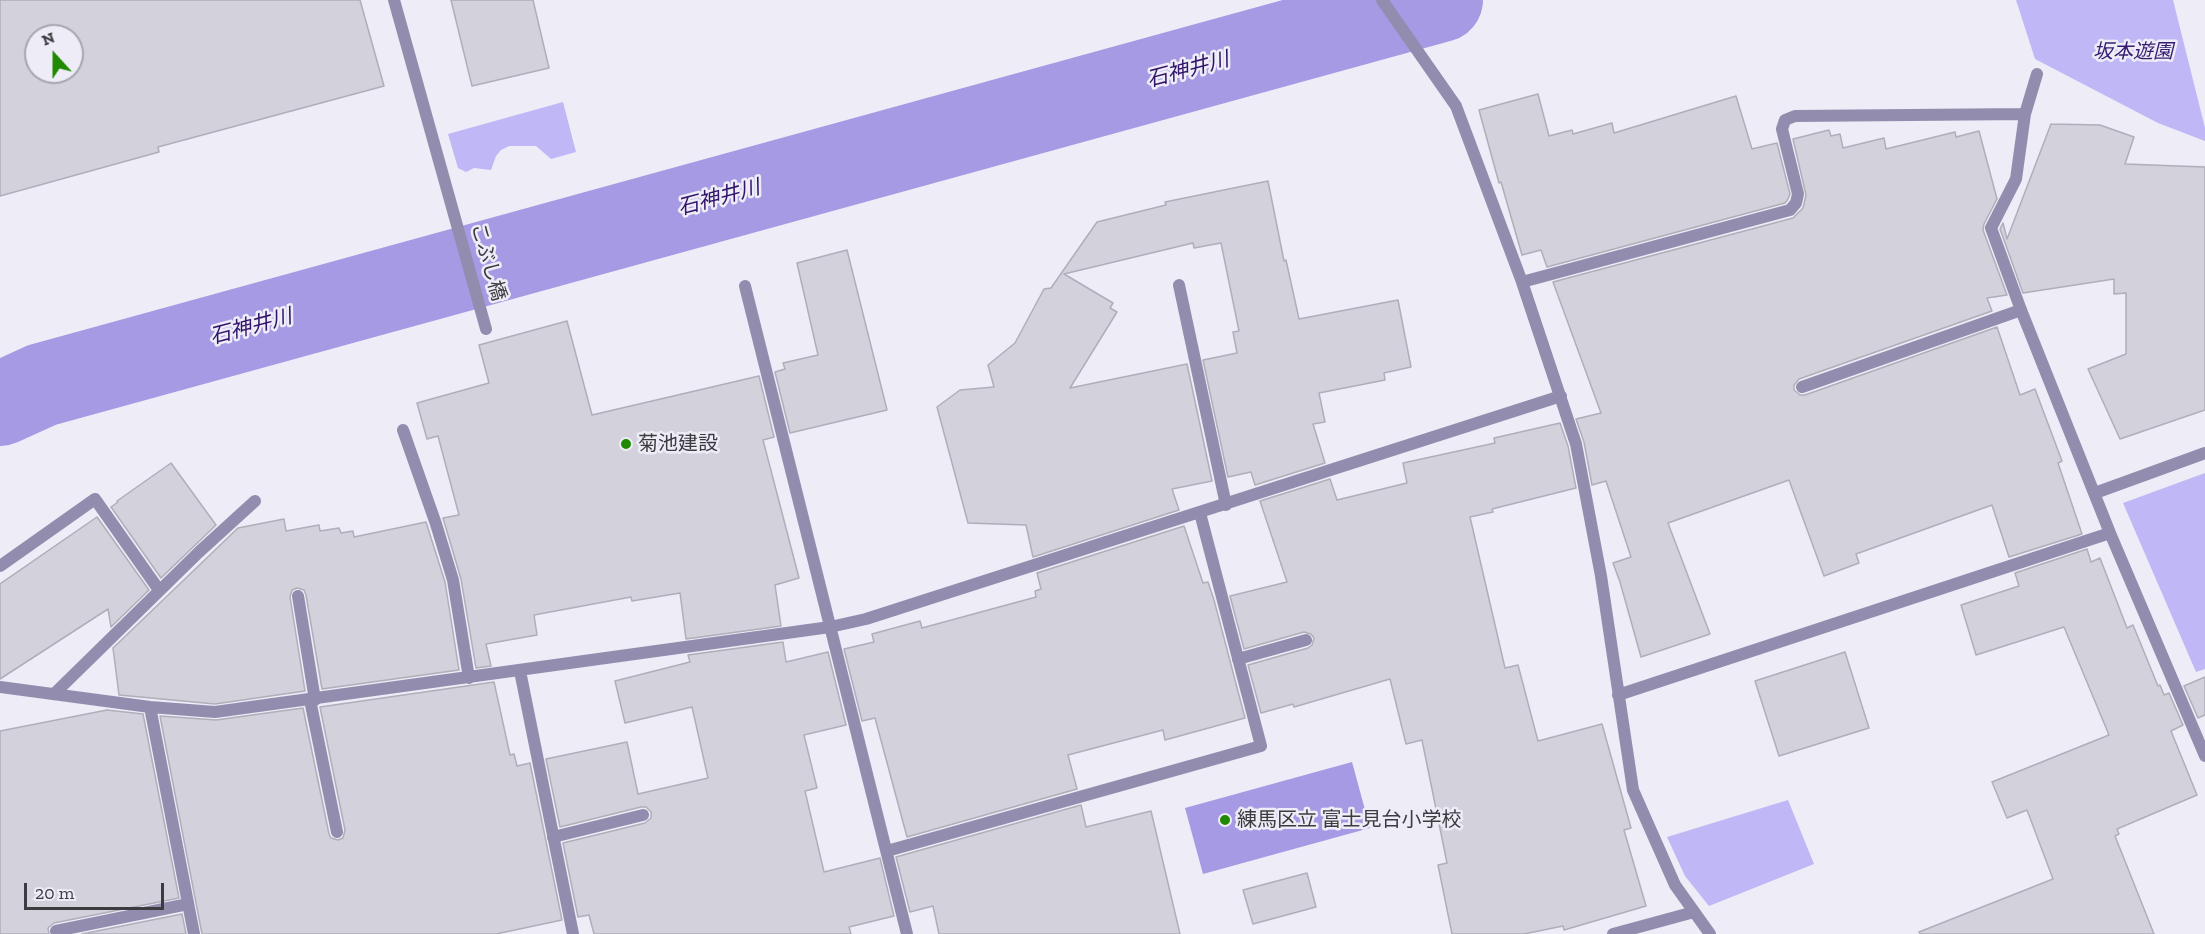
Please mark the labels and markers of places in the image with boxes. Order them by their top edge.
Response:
place label: 菊池建設 [638,432,718,456]
marker: 菊池建設 [619,437,633,451]
place label: 練馬区立 富士見台小学校 [1237,808,1462,832]
marker: 練馬区立 富士見台小学校 [1218,813,1232,827]

